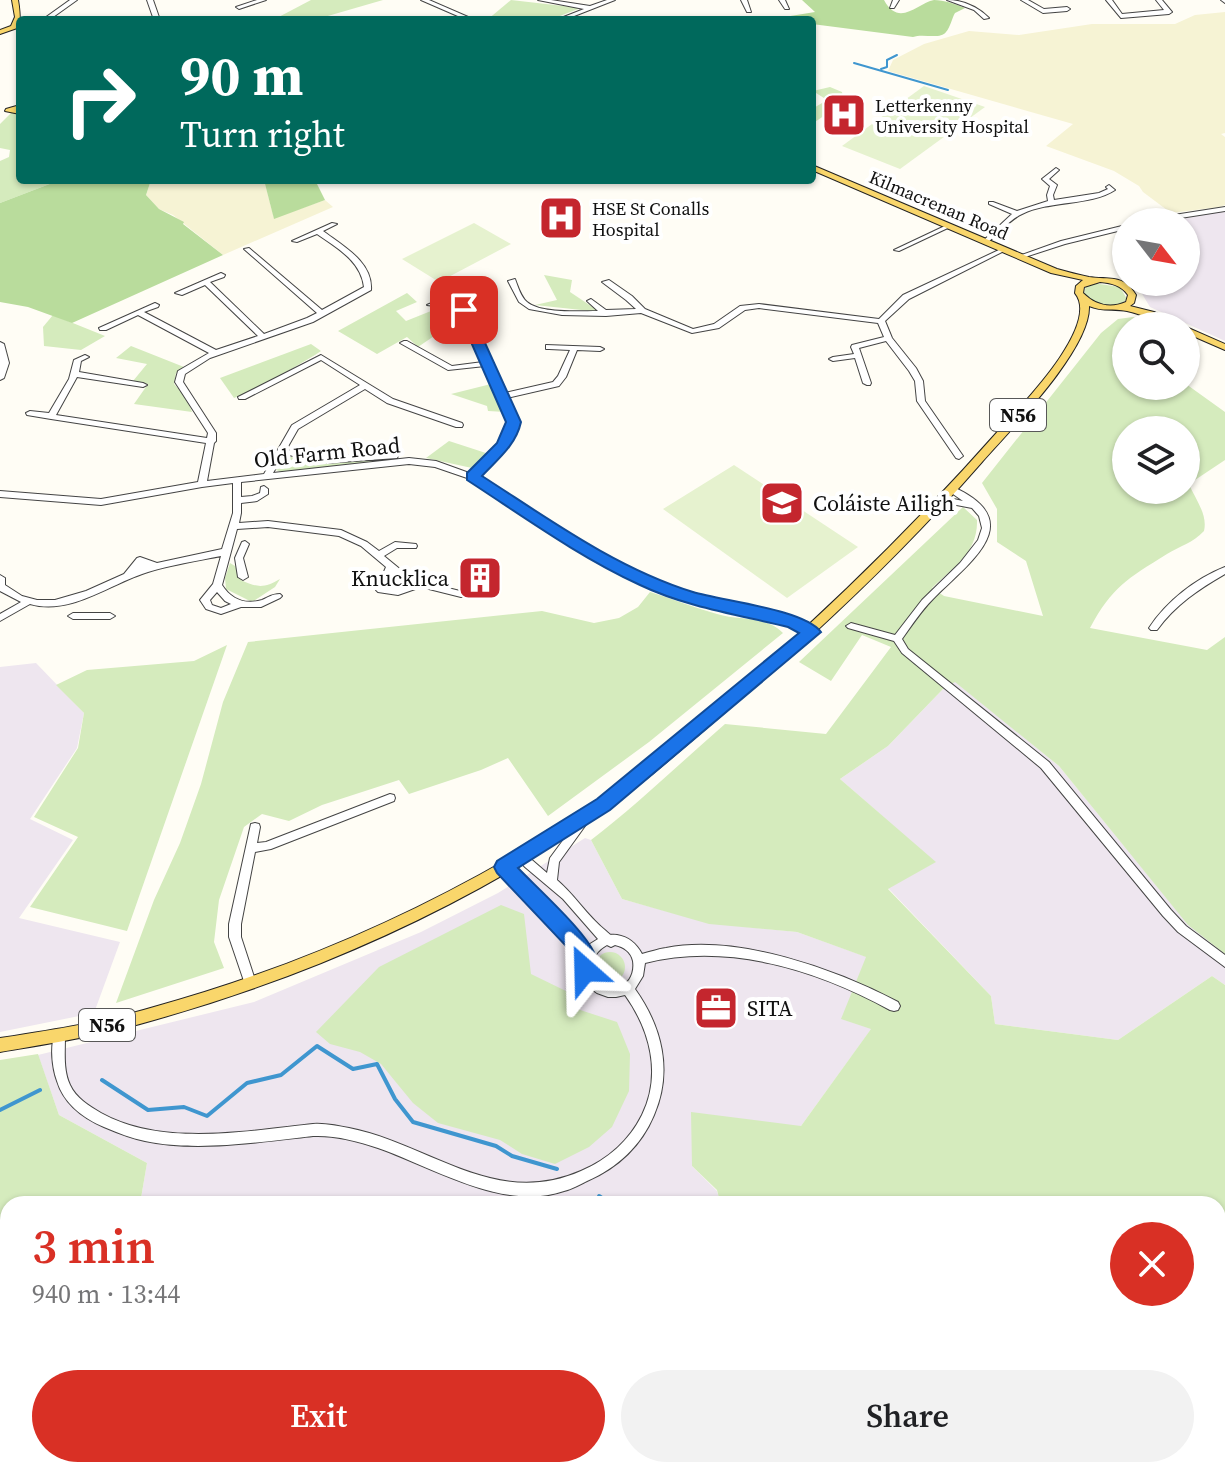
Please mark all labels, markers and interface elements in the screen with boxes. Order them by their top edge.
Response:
text: 90 m [180,37,303,114]
icon: right [48,48,152,152]
hospital icon: Letterkenny University Hospital [820,91,868,139]
place label: Letterkenny University Hospital [875,93,1029,139]
text: Turn right [180,110,345,159]
street label: Kilmacrenan Road [865,164,1013,246]
hospital icon: HSE St Conalls Hospital [537,194,585,242]
place label: HSE St Conalls Hospital [592,196,709,242]
north arrow [1112,208,1200,296]
map controls [1112,208,1200,504]
pin [430,276,498,344]
icon: arrive [442,288,486,332]
button: search [1112,312,1200,400]
road number: N56 [990,399,1046,431]
button: layers [1112,416,1200,504]
street label: Old Farm Road [252,429,402,475]
school or university icon: Coláiste Ailigh [758,479,806,527]
place label: Coláiste Ailigh [813,488,955,518]
building icon: Knucklica [456,554,504,602]
place label: Knucklica [351,563,450,593]
position arrow [543,928,627,1012]
office icon: SITA [692,984,740,1032]
place label: SITA [747,993,793,1023]
road number: N56 [79,1009,135,1041]
text: 3 min [32,1213,155,1279]
button: close [1110,1222,1194,1306]
text: 940 m · 13:44 [32,1276,180,1312]
button: Exit [32,1370,605,1462]
button: Share [621,1370,1194,1462]

